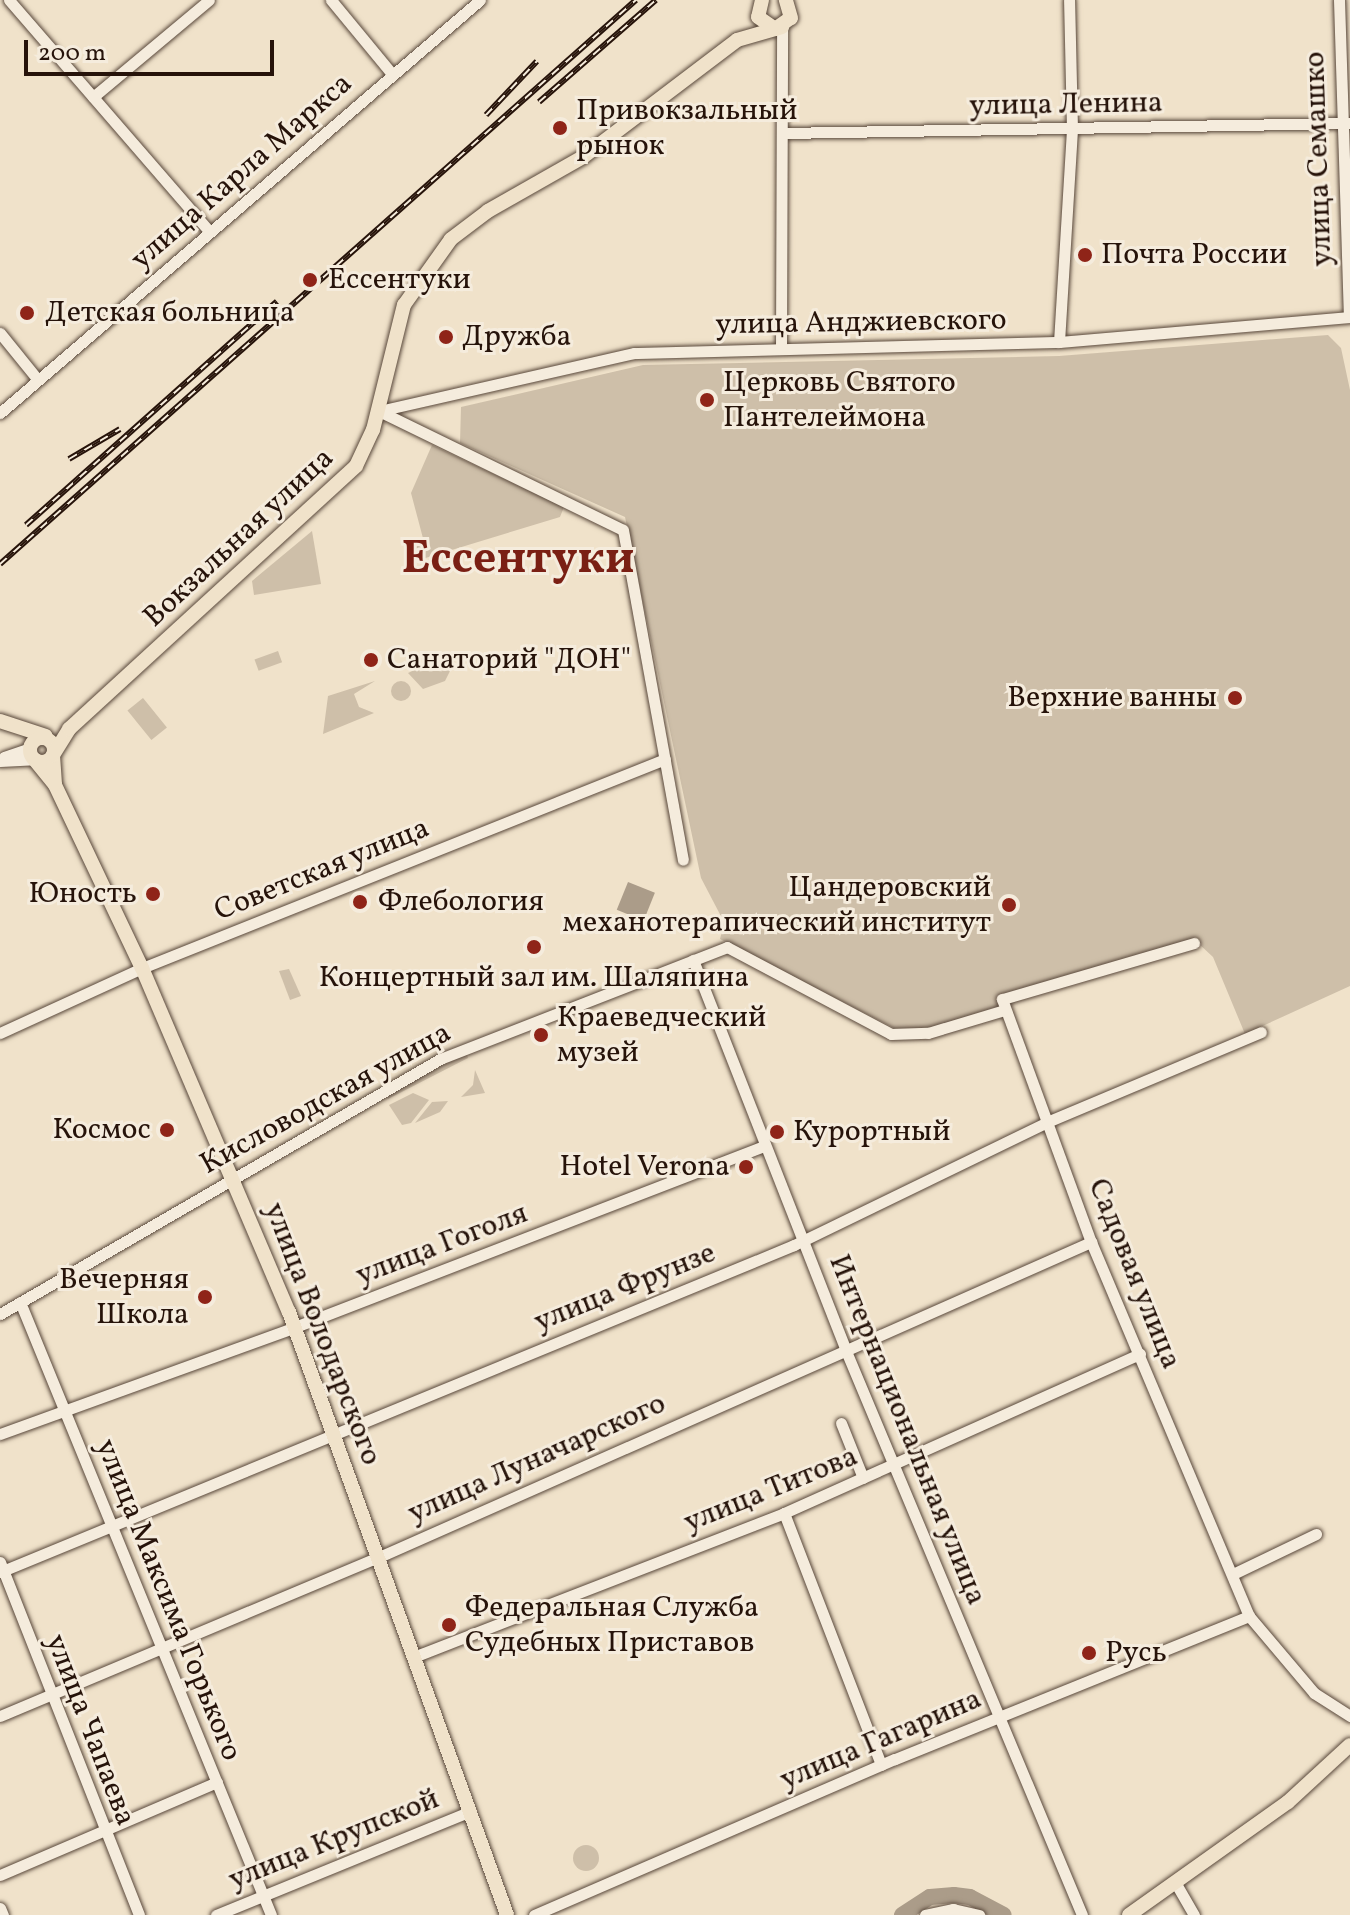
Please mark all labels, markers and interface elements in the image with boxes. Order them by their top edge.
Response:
scale bar [28,24,278,74]
text: 200 m [38,37,106,71]
street label: улица Семашко [1297,51,1341,267]
street label: улица Карла Маркса [124,66,360,278]
street label: улица Ленина [969,85,1163,125]
place label: Привокзальный рынок [576,93,797,164]
marker: Привокзальный рынок [551,119,569,137]
place label: Почта России [1101,237,1287,273]
marker: Почта России [1076,246,1094,264]
place label: Ессентуки [328,262,471,298]
marker: Ессентуки [299,269,321,291]
place label: Детская больница [45,295,295,331]
marker: Детская больница [16,302,38,324]
street label: улица Анджиевского [715,302,1007,344]
place label: Дружба [462,319,572,355]
marker: Дружба [437,328,455,346]
place label: Церковь Святого Пантелеймона [723,365,956,436]
marker: Церковь Святого Пантелеймона [698,391,716,409]
street label: Вокзальная улица [136,440,342,636]
district label: Ессентуки [401,532,635,588]
place label: Санаторий "ДОН" [387,642,631,678]
marker: Санаторий "ДОН" [362,651,380,669]
place label: Верхние ванны [1007,680,1217,716]
marker: Верхние ванны [1224,687,1246,709]
street label: Советская улица [209,810,435,930]
place label: Цандеровский механотерапический институт [563,870,991,940]
place label: Юность [29,876,137,912]
place label: Флебология [378,884,544,920]
marker: Юность [144,885,162,903]
marker: Флебология [349,891,371,913]
marker: Цандеровский механотерапический институт [998,894,1020,916]
marker: Концертный зал им. Шаляпина [525,938,543,956]
place label: Концертный зал им. Шаляпина [319,960,749,996]
place label: Краеведческий музей [557,1000,766,1070]
street label: Кисловодская улица [194,1015,458,1183]
marker: Краеведческий музей [532,1026,550,1044]
place label: Космос [53,1112,151,1148]
place label: Курортный [793,1114,950,1150]
marker: Космос [158,1121,176,1139]
marker: Курортный [768,1123,786,1141]
place label: Hotel Verona [559,1149,730,1185]
marker: Hotel Verona [737,1158,755,1176]
street label: Садовая улица [1079,1173,1189,1375]
street label: улица Гоголя [351,1196,533,1294]
street label: улица Володарского [255,1198,389,1470]
street label: улица Фрунзе [529,1235,721,1341]
street label: Интернациональная улица [820,1249,994,1611]
place label: Вечерняя Школа [59,1262,189,1332]
marker: Вечерняя Школа [196,1288,214,1306]
street label: улица Луначарского [403,1386,671,1532]
street label: улица Максима Горького [87,1434,249,1766]
street label: улица Титова [678,1439,864,1541]
place label: Федеральная Служба Судебных Приставов [465,1590,759,1660]
marker: Федеральная Служба Судебных Приставов [440,1616,458,1634]
street label: улица Чапаева [37,1629,143,1831]
place label: Русь [1105,1635,1167,1671]
marker: Русь [1080,1644,1098,1662]
street label: улица Гагарина [775,1681,987,1799]
street label: улица Крупской [224,1781,444,1899]

